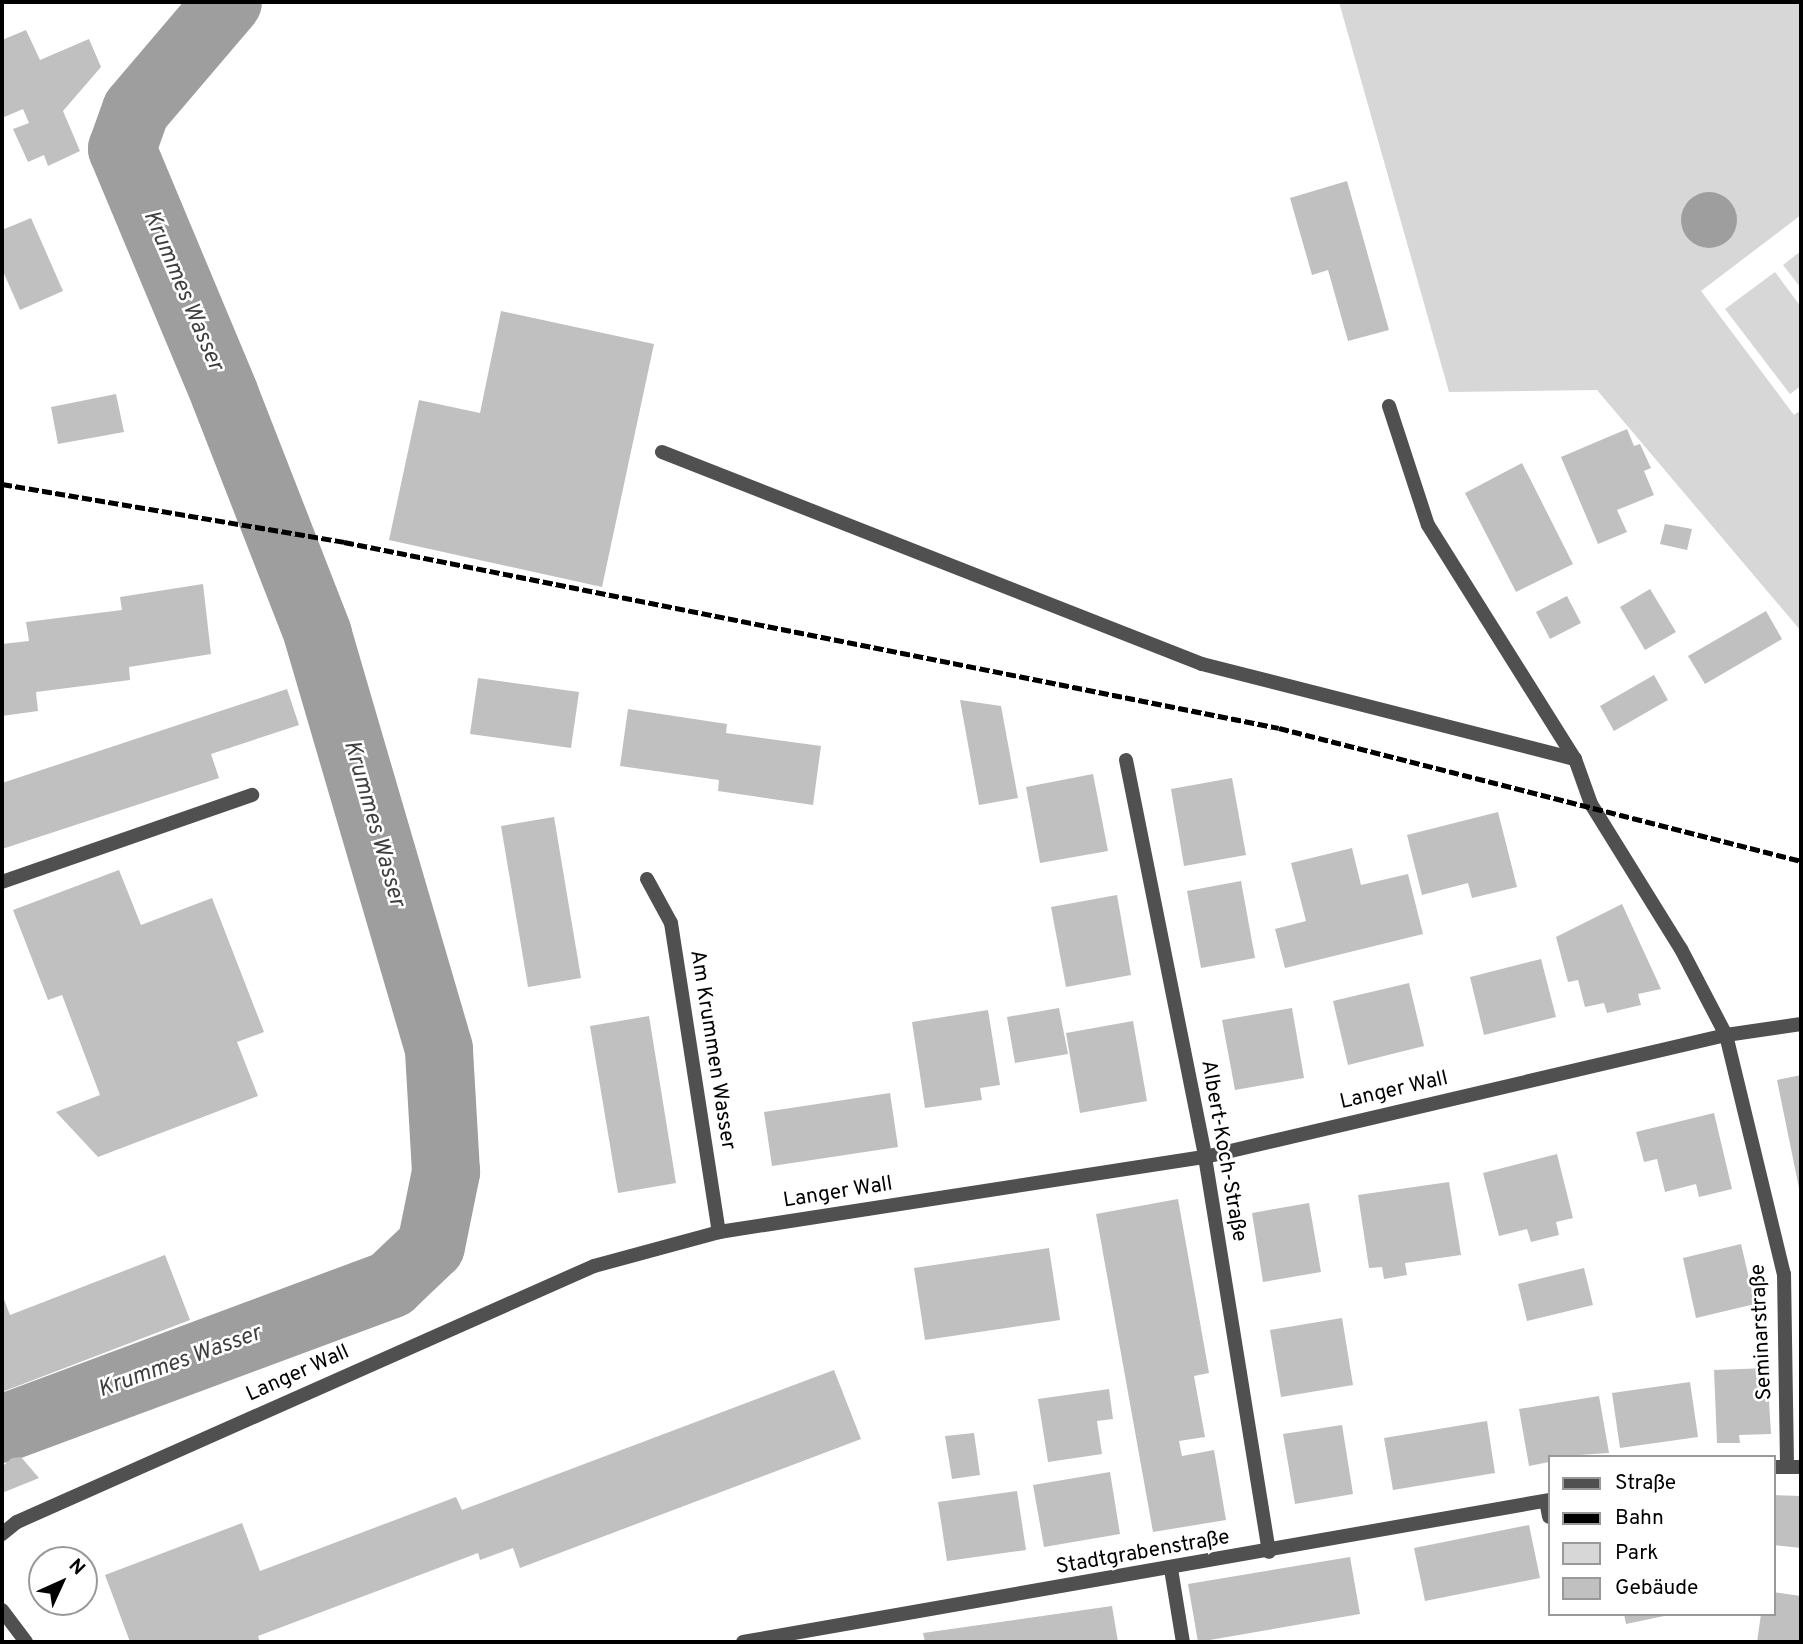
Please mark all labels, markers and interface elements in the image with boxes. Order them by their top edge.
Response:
water label: Krummes Wasser [136,206,228,376]
water label: Krummes Wasser [336,738,410,910]
street label: Am Krummen Wasser [684,948,740,1152]
street label: Albert-Koch-Straße [1195,1058,1251,1244]
street label: Langer Wall [1337,1066,1451,1116]
street label: Langer Wall [781,1172,895,1214]
street label: Seminarstraße [1746,1263,1778,1401]
water label: Krummes Wasser [94,1321,266,1405]
street label: Langer Wall [242,1340,354,1408]
legend [1548,1455,1775,1616]
text: Straße [1615,1470,1676,1497]
text: Bahn [1615,1505,1664,1532]
street label: Stadtgrabenstraße [1054,1525,1232,1581]
text: Park [1615,1540,1658,1567]
north arrow [28,1546,98,1616]
text: N [63,1554,90,1581]
text: Gebäude [1615,1575,1698,1602]

